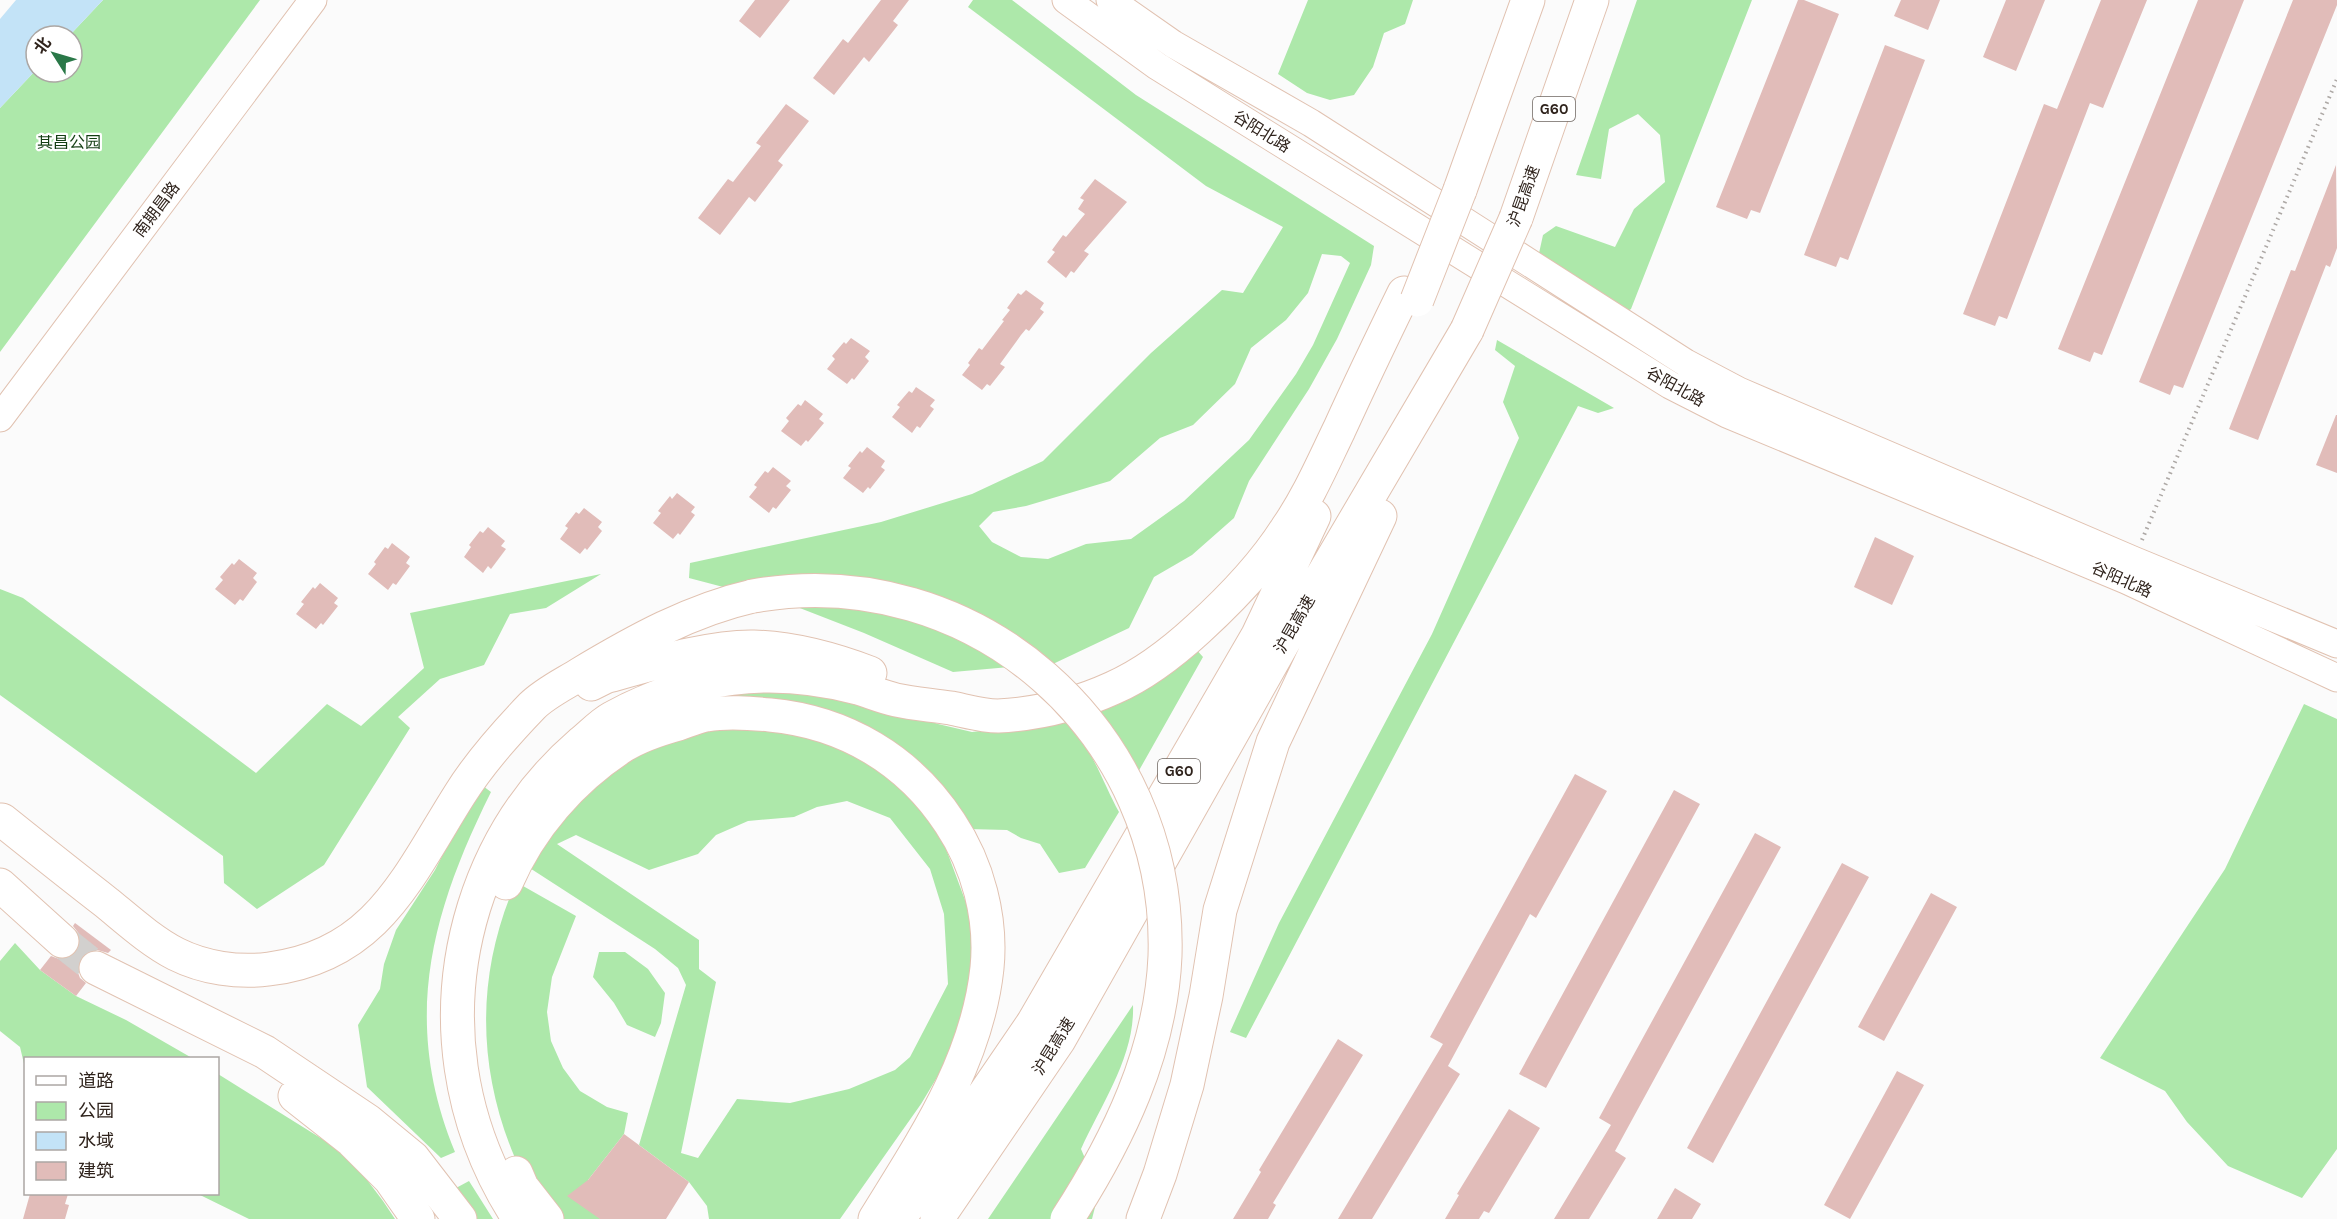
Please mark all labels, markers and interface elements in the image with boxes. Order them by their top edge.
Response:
north arrow [24,24,84,84]
text: 北 [30,33,55,57]
road number: G60 [1533,97,1575,121]
street label: 谷阳北路 [1230,106,1294,156]
park label: 其昌公园 [37,133,101,152]
street label: 沪昆高速 [1504,163,1543,229]
street label: 南期昌路 [130,178,183,241]
street label: 谷阳北路 [1643,363,1708,410]
street label: 谷阳北路 [2089,558,2155,601]
street label: 沪昆高速 [1270,592,1319,657]
road number: G60 [1158,759,1200,783]
street label: 沪昆高速 [1028,1014,1078,1078]
legend [24,1057,219,1195]
text: 道路 [78,1070,114,1092]
text: 公园 [78,1100,114,1122]
text: 水域 [78,1130,114,1152]
text: 建筑 [78,1160,114,1182]

